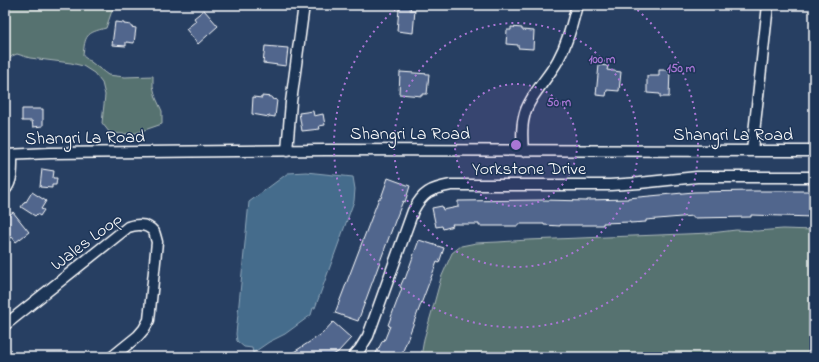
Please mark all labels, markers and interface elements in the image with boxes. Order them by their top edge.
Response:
text: 100 m [589,51,616,69]
text: 150 m [667,60,696,78]
text: 50 m [547,94,572,112]
street label: Shangri La Road [350,122,470,149]
street label: Shangri La Road [673,123,793,150]
street label: Shangri La Road [25,125,145,154]
centre of rings [509,138,523,152]
street label: Yorkstone Drive [472,157,587,183]
street label: Wales Loop [46,207,129,278]

